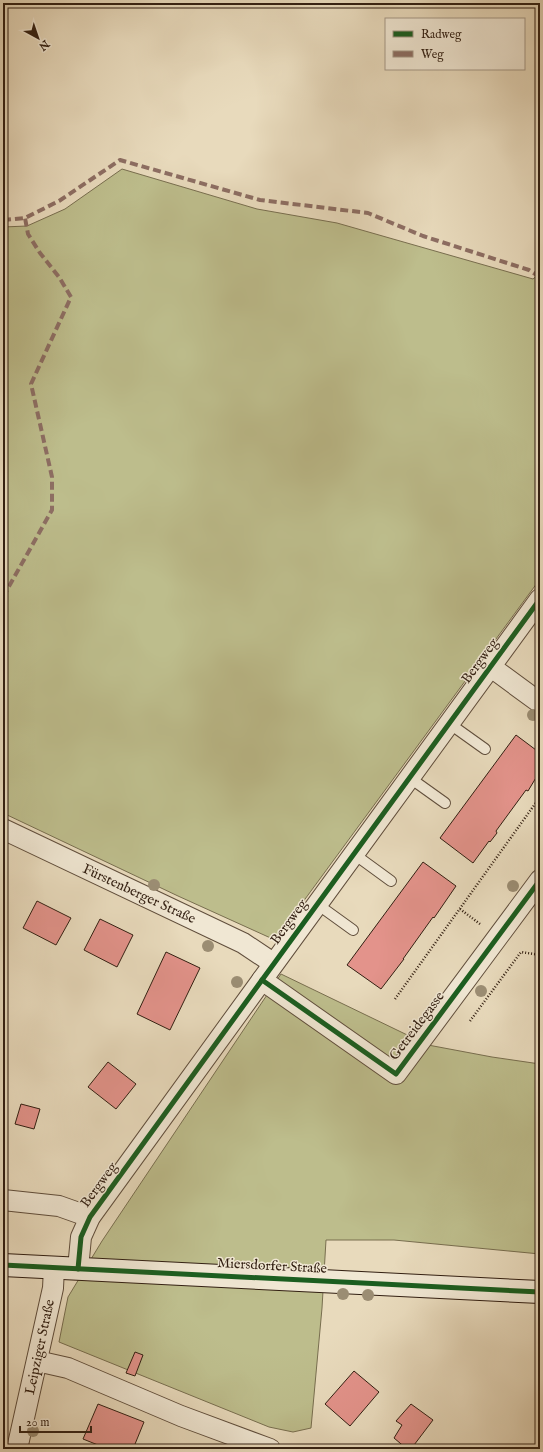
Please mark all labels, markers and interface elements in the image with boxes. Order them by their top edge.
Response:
north arrow [18,18,58,58]
legend [385,18,525,70]
text: Radweg [421,27,462,42]
text: N [35,36,53,54]
text: Weg [421,47,444,62]
street label: Bergweg [457,634,503,687]
street label: Fürstenberger Straße [80,860,199,928]
street label: Bergweg [266,895,312,948]
street label: Getreidegasse [385,988,449,1064]
street label: Bergweg [76,1158,122,1211]
street label: Miersdorfer Straße [217,1254,328,1278]
street label: Leipziger Straße [21,1297,59,1396]
scale bar [20,1408,91,1434]
text: 20 m [26,1415,49,1430]

